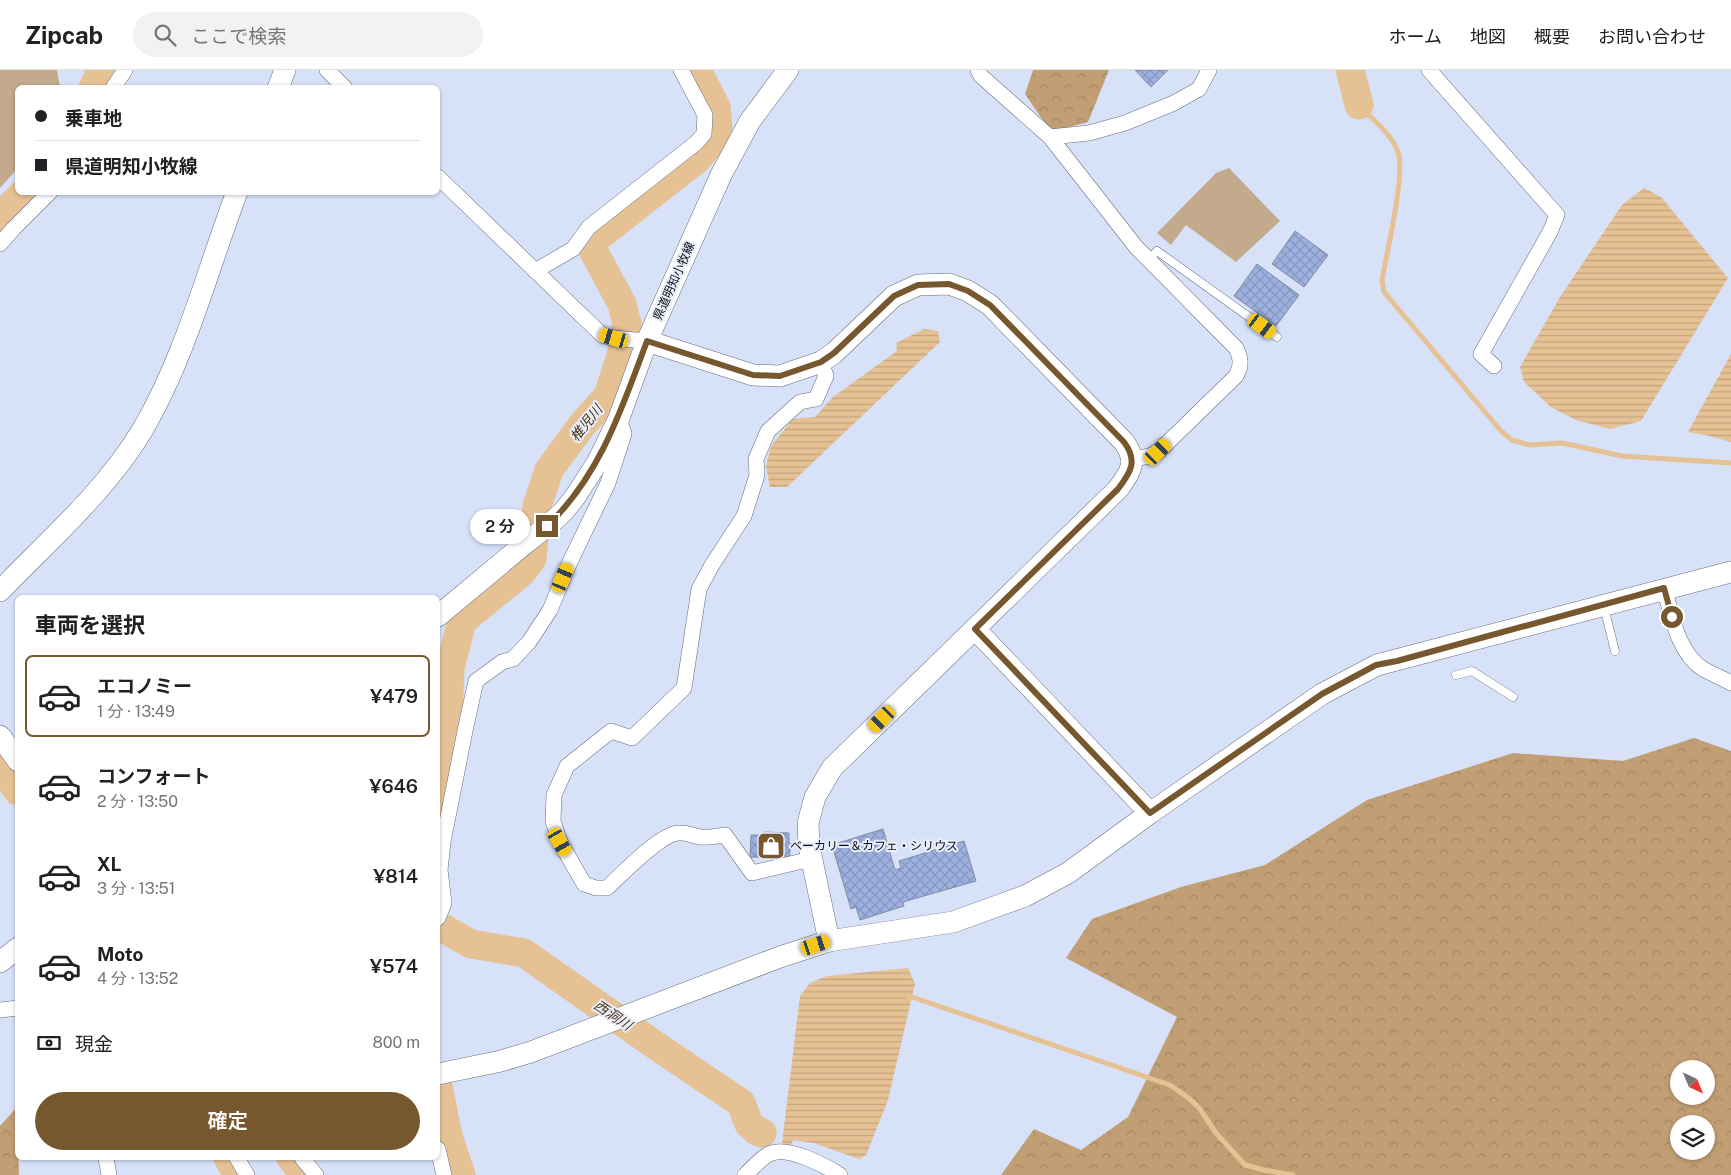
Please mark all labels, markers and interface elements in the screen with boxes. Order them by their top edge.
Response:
search box [133,12,483,57]
text: Zipcab [25,21,103,49]
icon: search [151,21,179,49]
text: ここで検索 [191,25,286,47]
text: ホーム [1389,26,1442,47]
text: 地図 [1470,26,1506,47]
text: 概要 [1534,26,1570,47]
text: お問い合わせ [1598,26,1706,47]
text: 乗車地 [65,107,122,129]
text: 県道明知小牧線 [65,155,198,177]
street label: 県道明知小牧線 [651,240,697,322]
car [1245,311,1278,341]
car [597,327,630,349]
water label: 椎児川 [567,400,607,444]
car [1142,436,1174,468]
callout: 2 分 [470,508,530,544]
route end [536,515,558,537]
text: 2 分 [485,517,515,536]
car [550,561,575,595]
route start [1661,606,1683,628]
text: 車両を選択 [35,612,145,638]
icon: car [37,674,82,719]
text: エコノミー [97,675,192,697]
text: ¥479 [370,685,418,707]
text: 1 分 · 13:49 [97,702,175,721]
car [866,703,897,735]
icon: car [37,764,82,809]
text: コンフォート [97,765,210,787]
text: ¥646 [369,775,418,797]
text: 2 分 · 13:50 [97,792,178,811]
car [546,825,573,859]
shop icon: ベーカリー＆カフェ・シリウス [756,831,786,861]
place label: ベーカリー＆カフェ・シリウス [790,839,958,853]
text: XL [97,853,122,875]
icon: car [37,854,82,899]
text: ¥814 [373,865,418,887]
text: 3 分 · 13:51 [97,879,175,898]
car [799,933,832,957]
text: Moto [97,943,143,965]
icon: car [37,944,82,989]
text: ¥574 [370,955,418,977]
text: 4 分 · 13:52 [97,969,178,988]
water label: 西洞川 [591,997,637,1034]
icon: cash [35,1029,63,1057]
text: 現金 [75,1033,113,1055]
text: 800 m [373,1033,420,1052]
north arrow [1670,1060,1715,1105]
map controls [1670,1060,1715,1160]
button: 確定 [35,1092,420,1150]
button: layers [1670,1115,1715,1160]

